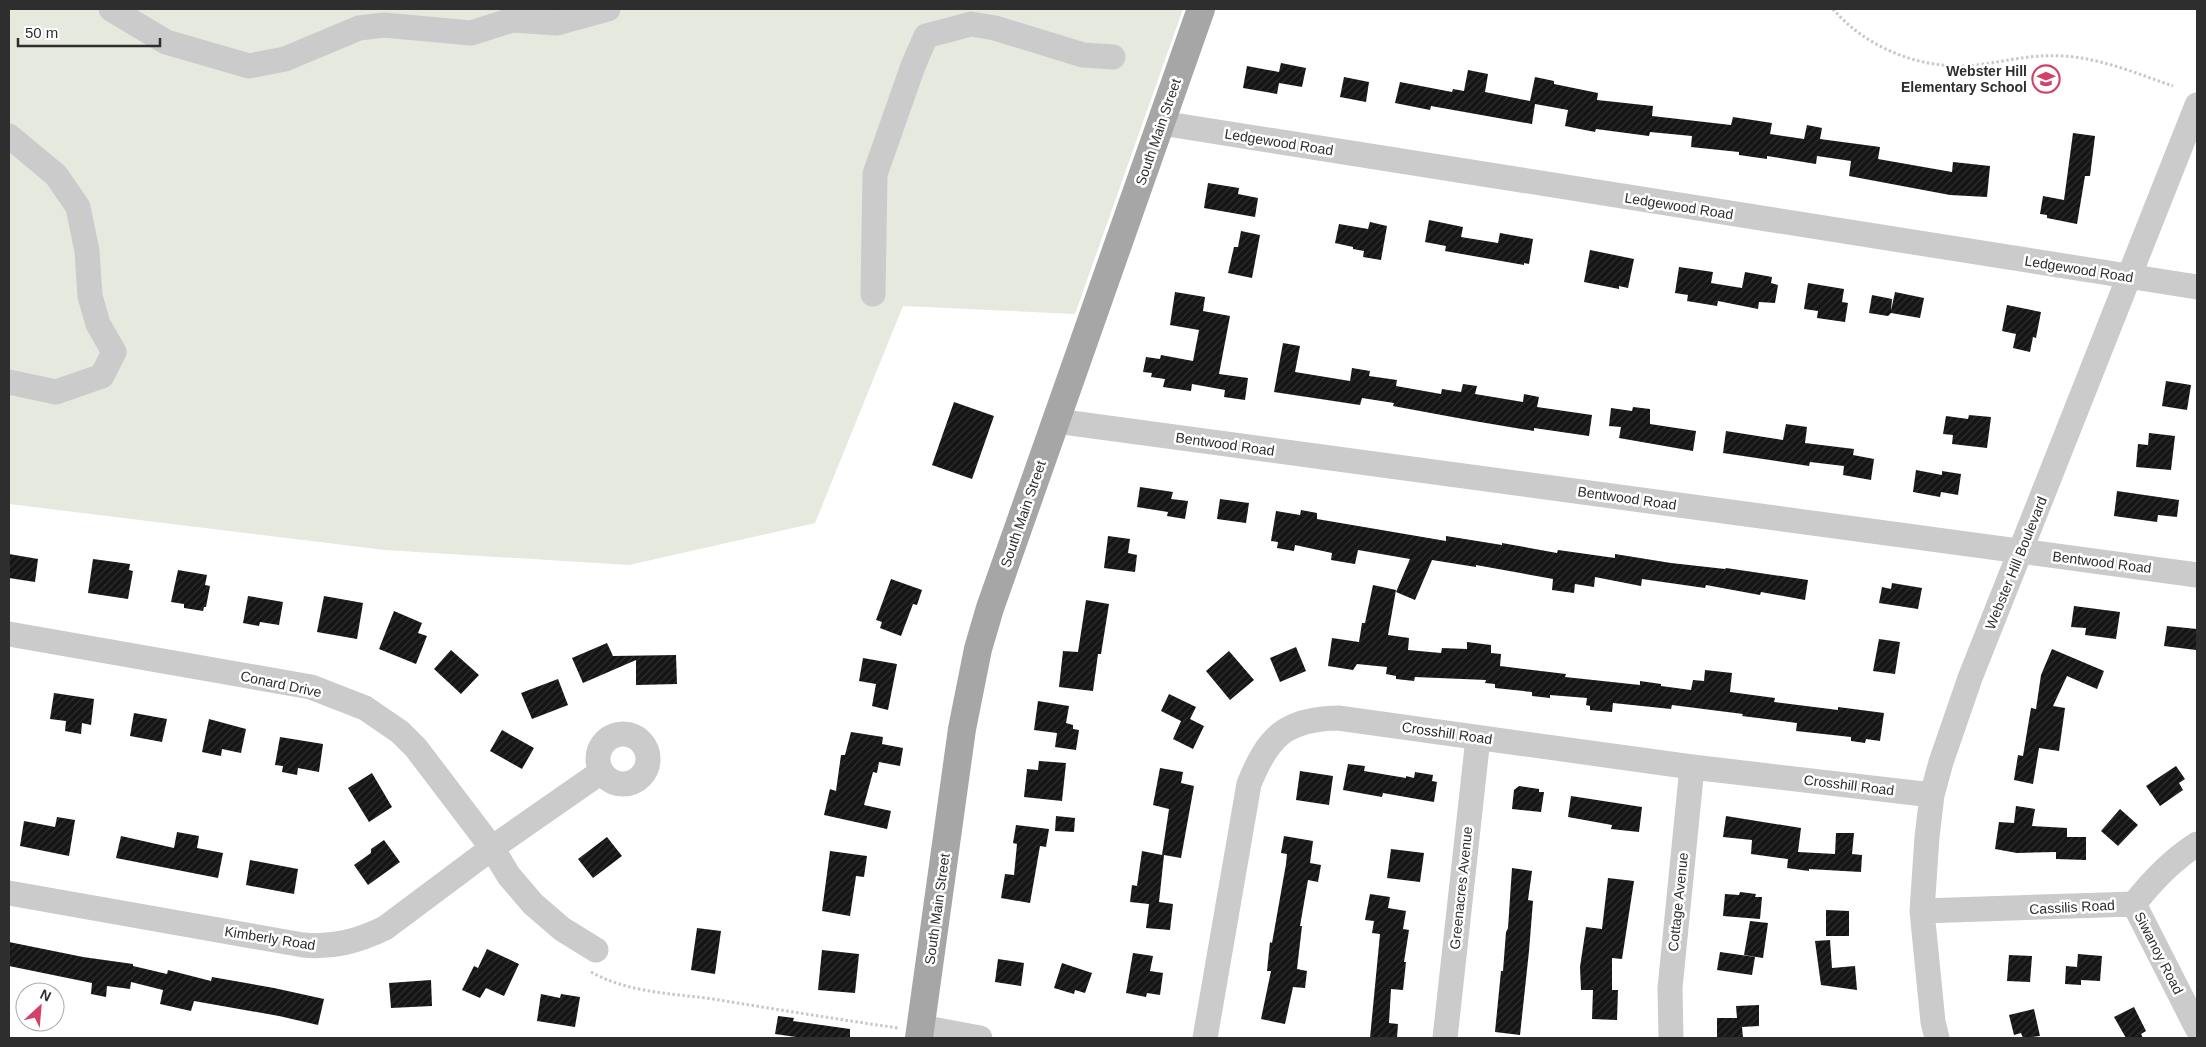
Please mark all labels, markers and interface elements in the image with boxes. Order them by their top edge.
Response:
scale bar [18,15,160,47]
text: 50 m [25,24,58,41]
place label: Webster Hill Elementary School [1901,63,2027,95]
school or university icon: Webster Hill Elementary School [2031,64,2061,94]
street label: South Main Street [1132,76,1184,188]
street label: Ledgewood Road [1224,126,1334,158]
street label: Ledgewood Road [1624,190,1734,222]
street label: Ledgewood Road [2024,253,2134,285]
street label: Bentwood Road [1175,429,1275,459]
street label: South Main Street [997,458,1049,570]
street label: Bentwood Road [1577,483,1677,513]
street label: Webster Hill Boulevard [1982,494,2050,632]
street label: Bentwood Road [2052,548,2152,576]
street label: Conard Drive [239,668,323,700]
street label: Crosshill Road [1401,719,1493,747]
street label: Crosshill Road [1803,772,1895,798]
street label: Greenacres Avenue [1447,826,1475,950]
street label: South Main Street [921,852,953,966]
street label: Cottage Avenue [1665,852,1691,952]
street label: Cassilis Road [2029,897,2115,917]
street label: Siwanoy Road [2131,909,2187,997]
street label: Kimberly Road [223,923,317,953]
north arrow [15,982,65,1032]
text: N [38,986,54,1005]

